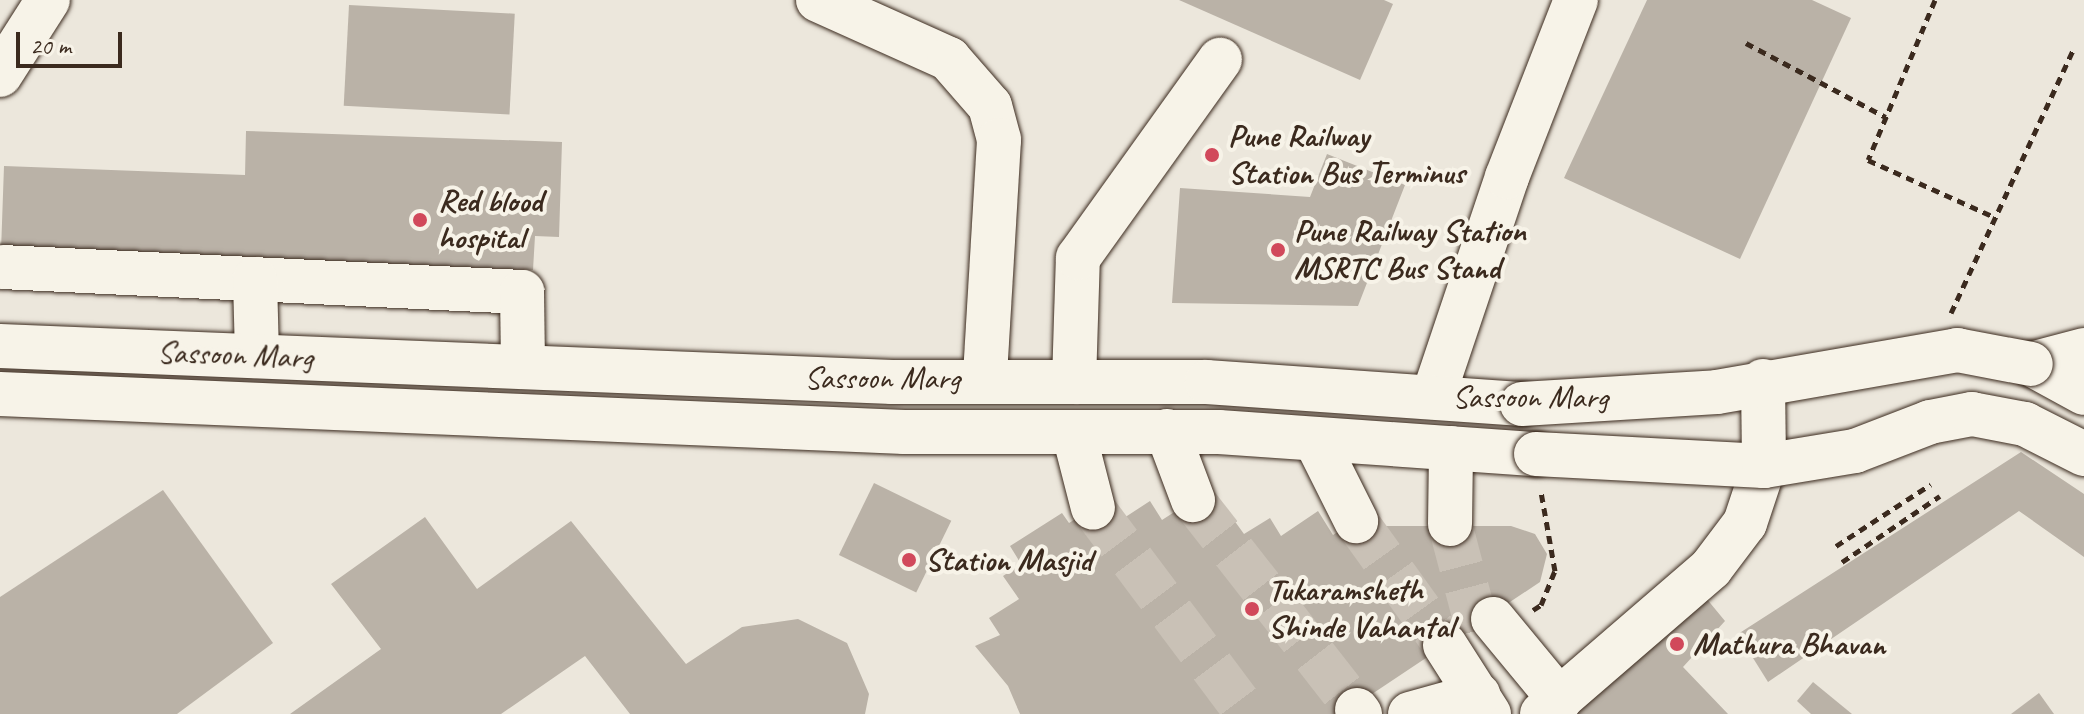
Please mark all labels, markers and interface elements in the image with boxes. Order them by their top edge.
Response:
scale bar [20,16,126,66]
text: 20 m [30,31,71,61]
place label: Pune Railway Station Bus Terminus [1228,118,1465,193]
marker: Pune Railway Station Bus Terminus [1203,146,1221,164]
place label: Red blood hospital [438,183,542,258]
marker: Red blood hospital [409,209,431,231]
place label: Pune Railway Station MSRTC Bus Stand [1294,213,1529,288]
marker: Pune Railway Station MSRTC Bus Stand [1269,241,1287,259]
street label: Sassoon Marg [157,333,313,377]
street label: Sassoon Marg [804,359,960,397]
street label: Sassoon Marg [1452,378,1608,416]
place label: Station Masjid [925,541,1092,579]
marker: Station Masjid [900,551,918,569]
place label: Tukaramsheth Shinde Vahantal [1268,572,1453,647]
marker: Tukaramsheth Shinde Vahantal [1243,600,1261,618]
place label: Mathura Bhavan [1693,625,1885,663]
marker: Mathura Bhavan [1668,635,1686,653]

